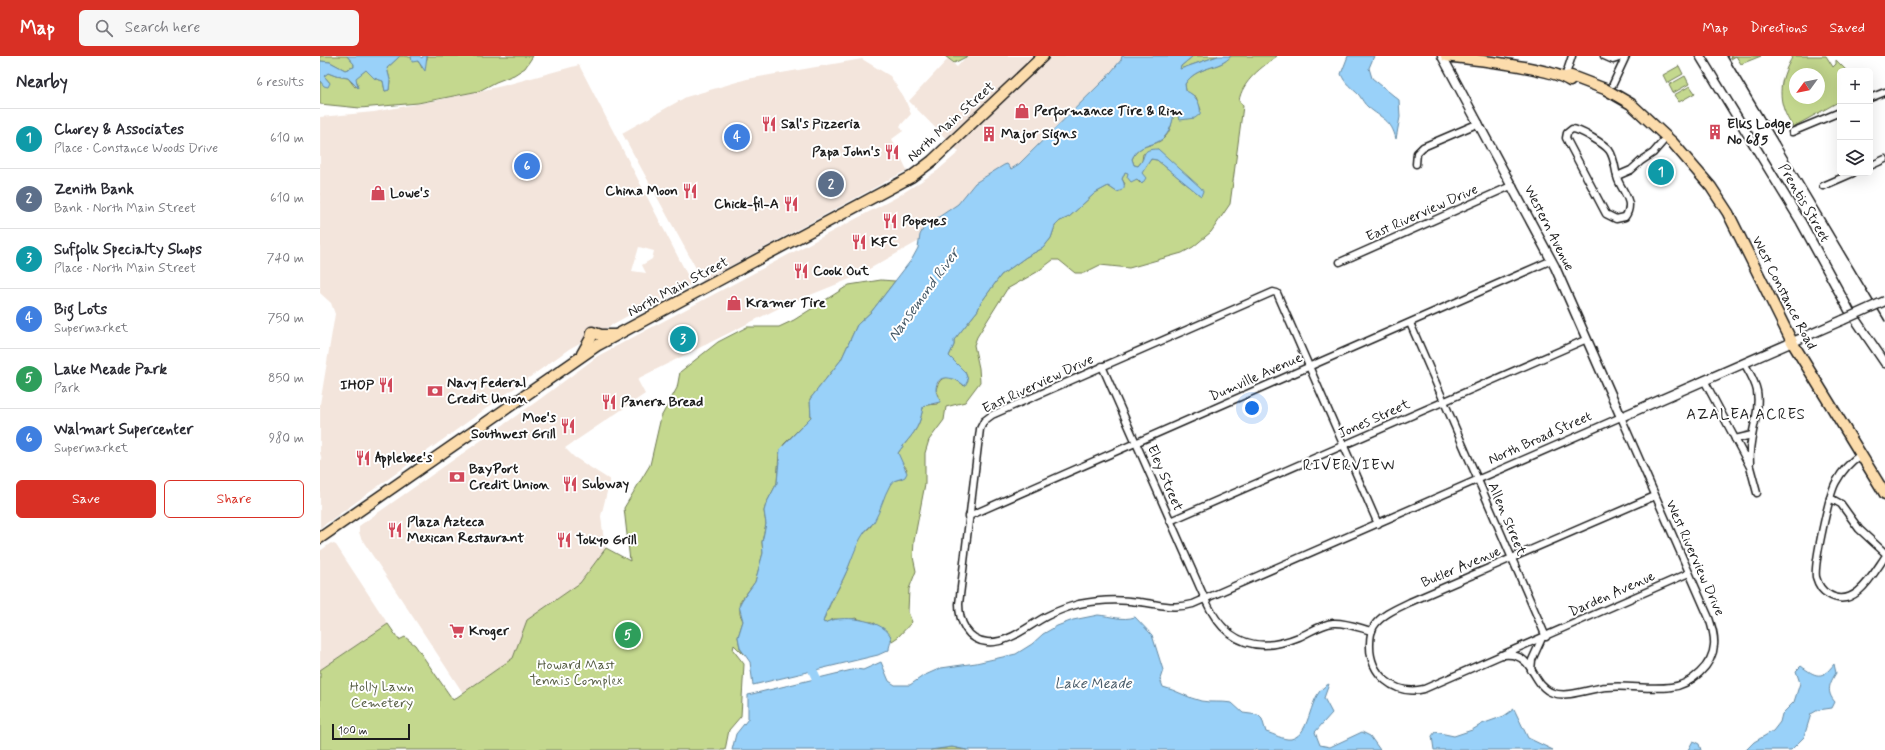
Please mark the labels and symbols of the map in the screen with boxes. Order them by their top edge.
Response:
north arrow [1789,68,1825,104]
street label: North Main Street [904,78,999,166]
shop icon: Performance Tire & Rim [1013,102,1031,120]
place label: Performance Tire & Rim [1034,102,1183,122]
restaurant icon: Sal's Pizzeria [760,115,778,133]
place label: Sal's Pizzeria [781,115,861,133]
place label: Elks Lodge No 685 [1727,115,1791,149]
pin: 4 [724,122,750,152]
building icon: Elks Lodge No 685 [1706,123,1724,141]
building icon: Major Signs [980,125,998,143]
place label: Major Signs [1001,125,1077,146]
place label: Papa John's [812,143,881,161]
restaurant icon: Papa John's [883,143,901,161]
pin: 6 [514,151,540,181]
pin: 1 [1648,157,1674,187]
street label: Prentis Street [1774,161,1834,245]
pin: 2 [818,169,844,199]
street label: East Riverview Drive [1363,180,1481,246]
place label: China Moon [605,182,678,200]
restaurant icon: China Moon [681,182,699,200]
street label: Western Avenue [1520,182,1578,274]
shop icon: Lowe's [369,184,387,202]
place label: Lowe's [390,184,430,202]
place label: Chick-fil-A [714,195,779,213]
restaurant icon: Chick-fil-A [782,195,800,213]
restaurant icon: Popeyes [881,212,899,230]
place label: Popeyes [902,212,947,230]
restaurant icon: KFC [850,233,868,251]
place label: KFC [871,233,897,251]
street label: West Constance Road [1748,233,1820,353]
water label: Nansemond River [884,243,966,345]
street label: North Main Street [625,253,732,321]
restaurant icon: Cook Out [792,262,810,280]
place label: Cook Out [813,262,870,280]
shop icon: Kramer Tire [725,294,743,312]
place label: Kramer Tire [746,294,826,312]
pin: 3 [670,324,696,354]
street label: Dumville Avenue [1207,348,1305,406]
street label: East Riverview Drive [979,350,1097,418]
place label: Navy Federal Credit Union [447,374,529,408]
place label: IHOP [340,376,375,394]
restaurant icon: IHOP [377,376,395,394]
bank icon: Navy Federal Credit Union [426,382,444,400]
restaurant icon: Panera Bread [600,393,618,411]
place label: Panera Bread [621,393,703,411]
street label: Jones Street [1335,395,1414,443]
your location [1242,398,1262,418]
district label: AZALEA ACRES [1686,405,1806,425]
street label: North Broad Street [1485,407,1595,469]
place label: Moe's Southwest Grill [471,409,557,443]
restaurant icon: Moe's Southwest Grill [559,417,577,435]
street label: Eley Street [1143,442,1187,514]
restaurant icon: Applebee's [354,449,372,467]
place label: Applebee's [375,449,433,469]
district label: RIVERVIEW [1303,456,1395,476]
place label: BayPort Credit Union [469,460,551,494]
bank icon: BayPort Credit Union [448,468,466,486]
restaurant icon: Subway [561,475,579,493]
place label: Subway [582,475,630,493]
street label: Allen Street [1484,480,1531,559]
street label: West Riverview Drive [1661,497,1729,619]
place label: Plaza Azteca Mexican Restaurant [407,513,524,547]
restaurant icon: Plaza Azteca Mexican Restaurant [386,521,404,539]
restaurant icon: Tokyo Grill [555,531,573,549]
place label: Tokyo Grill [576,531,637,549]
street label: Butler Avenue [1418,542,1504,592]
street label: Darden Avenue [1566,567,1658,621]
pin: 5 [615,620,641,650]
supermarket icon: Kroger [448,622,466,640]
place label: Kroger [469,622,510,641]
park label: Howard Mast Tennis Complex [529,656,623,690]
water label: Lake Meade [1055,674,1133,694]
park label: Holly Lawn Cemetery [350,678,414,712]
scale bar [332,722,410,741]

